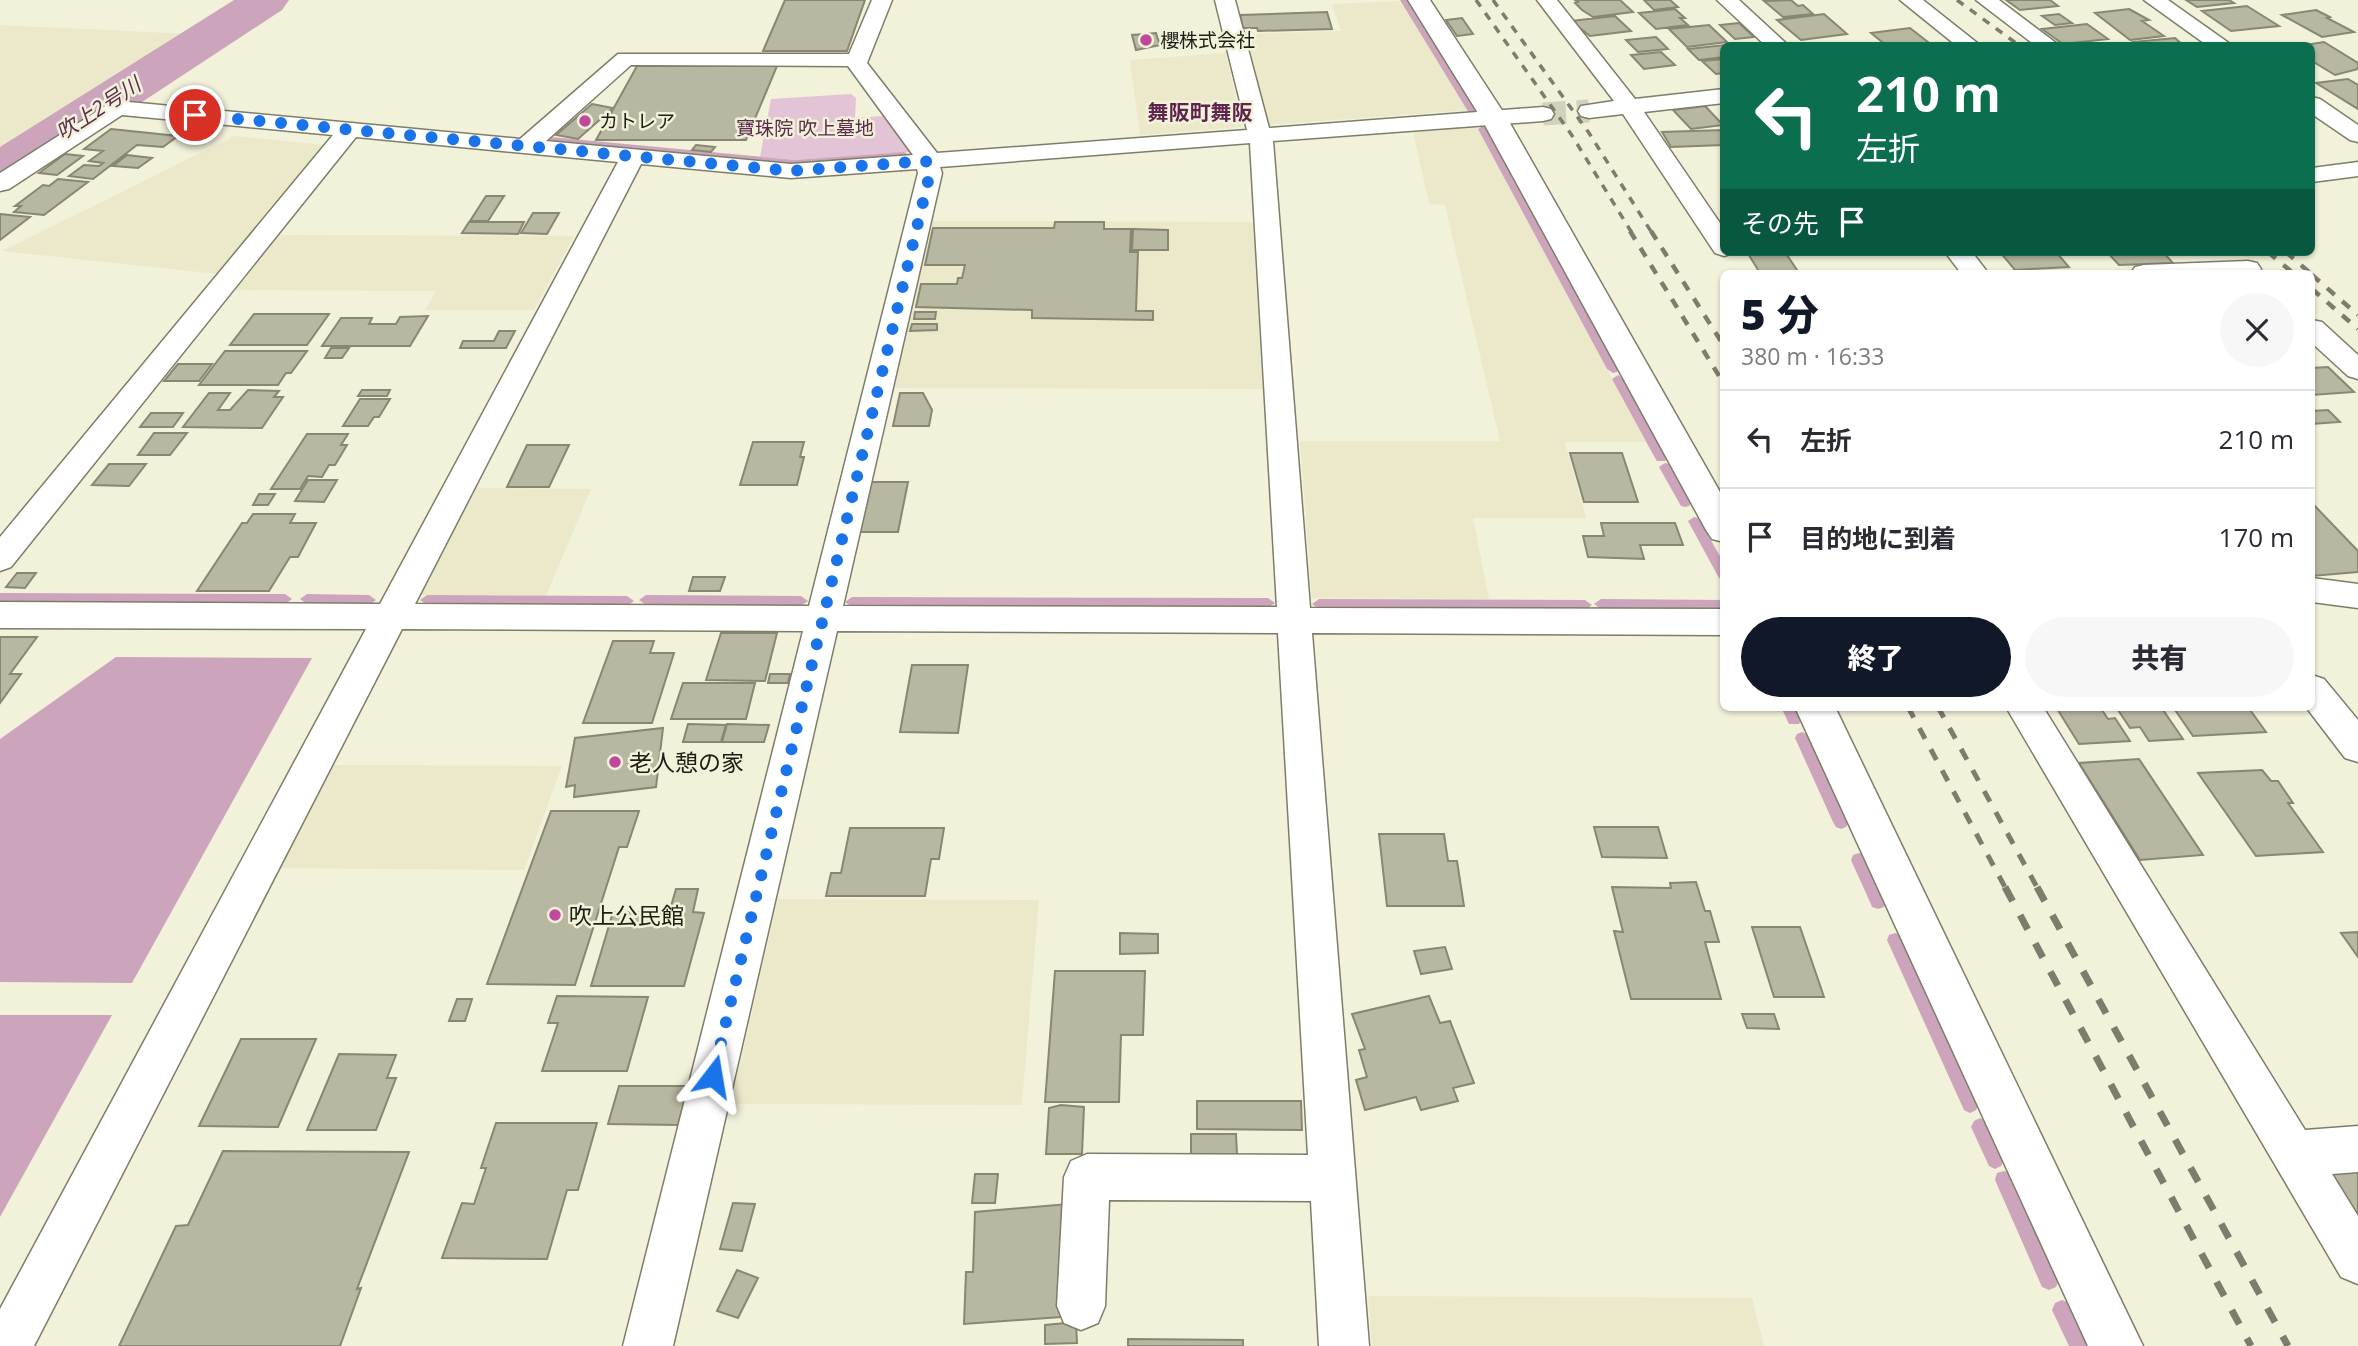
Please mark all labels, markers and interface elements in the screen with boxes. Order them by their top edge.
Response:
place label: 櫻株式会社 [1160,27,1255,53]
marker: 櫻株式会社 [1138,32,1154,48]
text: 210 m [1856,60,2001,126]
water label: 吹上2号川 [50,69,147,146]
icon: left [1741,70,1832,161]
pin [165,85,225,145]
icon: arrive [176,96,214,134]
district label: 舞阪町舞阪 [1148,98,1253,126]
place label: カトレア [599,108,675,134]
marker: カトレア [577,113,593,129]
park label: 寶珠院 吹上墓地 [736,115,874,141]
text: 左折 [1856,126,1920,169]
icon: arrive [1833,203,1871,241]
text: その先 [1741,205,1819,241]
text: 5 分 [1741,285,1819,342]
button: close [2220,293,2294,367]
text: 380 m · 16:33 [1741,340,1884,372]
icon: left [1741,420,1779,458]
text: 210 m [2219,421,2294,457]
text: 左折 [1800,422,1852,458]
icon: arrive [1741,518,1779,556]
text: 170 m [2219,519,2294,555]
text: 目的地に到着 [1800,520,1956,556]
button: 終了 [1741,617,2011,697]
button: 共有 [2025,617,2294,697]
place label: 老人憩の家 [629,746,744,778]
marker: 老人憩の家 [607,754,623,770]
place label: 吹上公民館 [569,899,684,931]
marker: 吹上公民館 [547,907,563,923]
position arrow [676,1039,750,1113]

